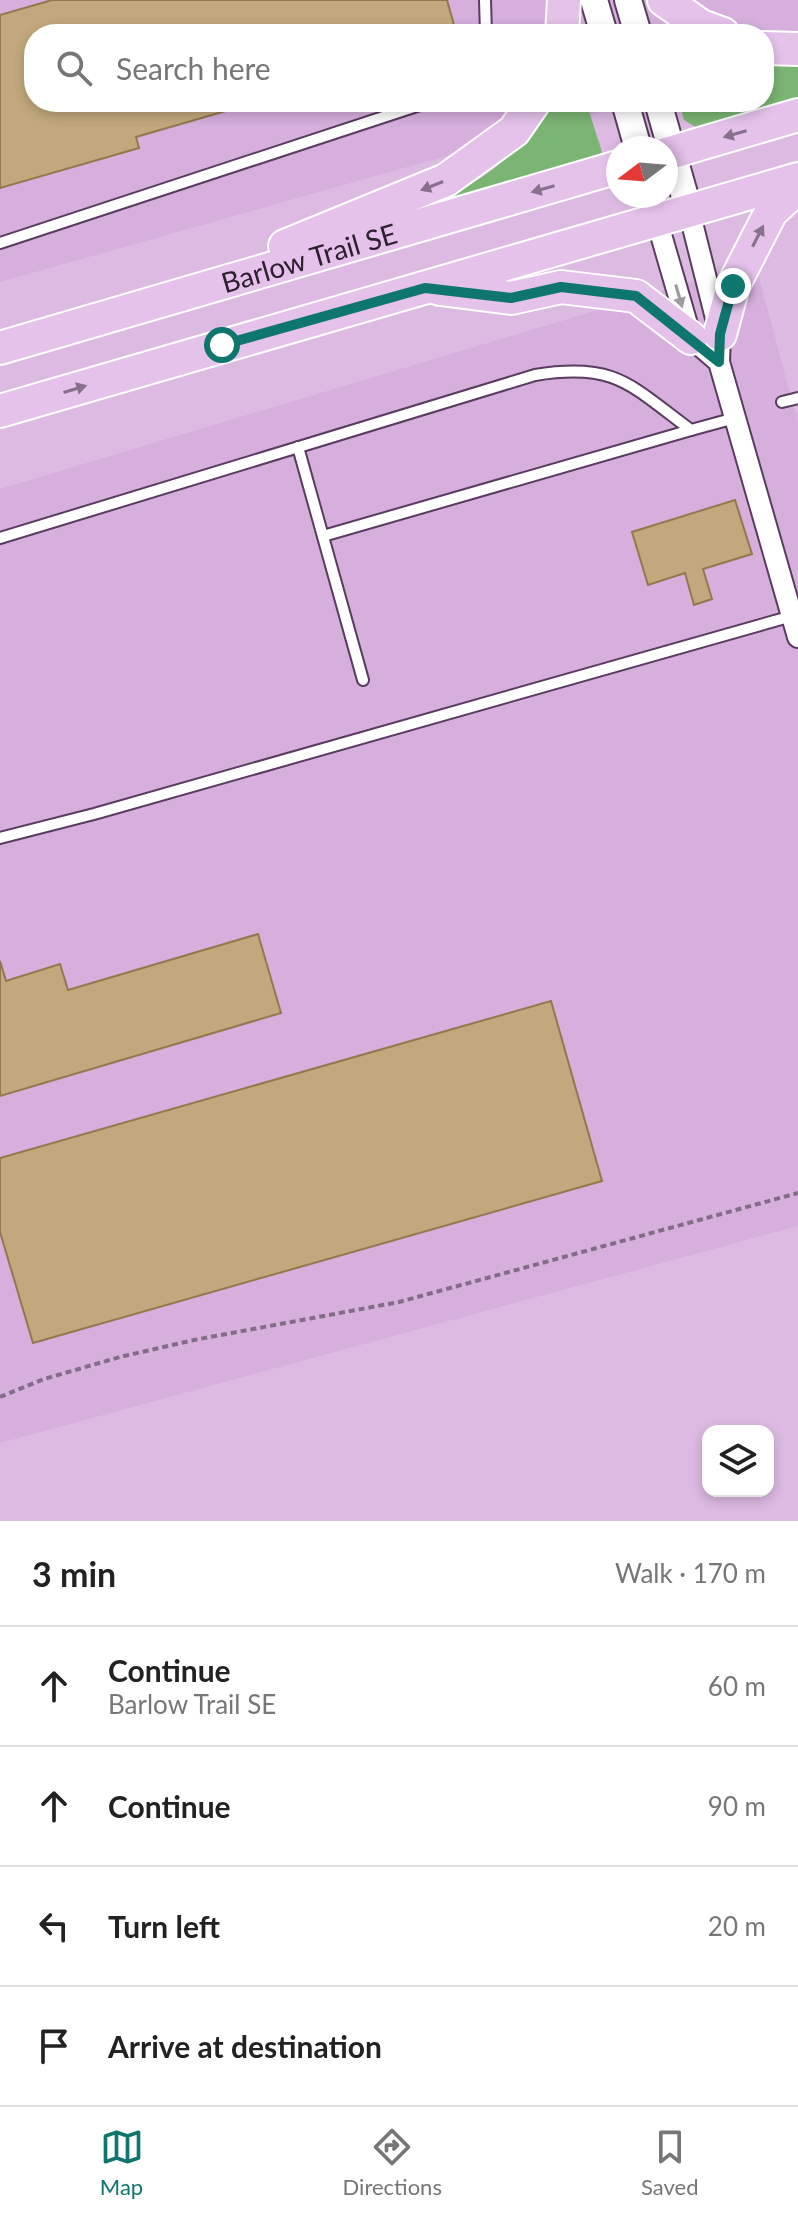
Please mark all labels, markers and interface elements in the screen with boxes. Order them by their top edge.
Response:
search box [24,24,774,112]
icon: search [52,46,96,90]
text: Search here [116,50,271,86]
one-way arrow [723,128,747,141]
north arrow [606,136,678,208]
one-way arrow [420,179,444,192]
one-way arrow [531,183,555,196]
street label: Barlow Trail SE [217,216,401,299]
one-way arrow [752,225,765,248]
route end [715,268,751,304]
one-way arrow [673,284,686,308]
route start [204,327,240,363]
one-way arrow [63,382,87,395]
map controls [702,1425,774,1497]
button: layers [702,1425,774,1497]
text: 3 min [32,1553,116,1594]
text: Walk · 170 m [615,1557,766,1589]
text: Continue [108,1652,231,1688]
icon: ahead [32,1664,76,1708]
text: 60 m [708,1670,766,1702]
text: Barlow Trail SE [108,1688,276,1720]
icon: ahead [32,1784,76,1828]
text: Continue [108,1788,231,1824]
text: 90 m [708,1790,766,1822]
icon: left [32,1904,76,1948]
text: Turn left [108,1908,220,1944]
text: 20 m [708,1910,766,1942]
icon: arrive [32,2024,76,2068]
text: Arrive at destination [108,2028,382,2064]
tab: Map [100,2125,144,2200]
tab: Directions [343,2125,442,2200]
tab: Saved [641,2125,698,2200]

